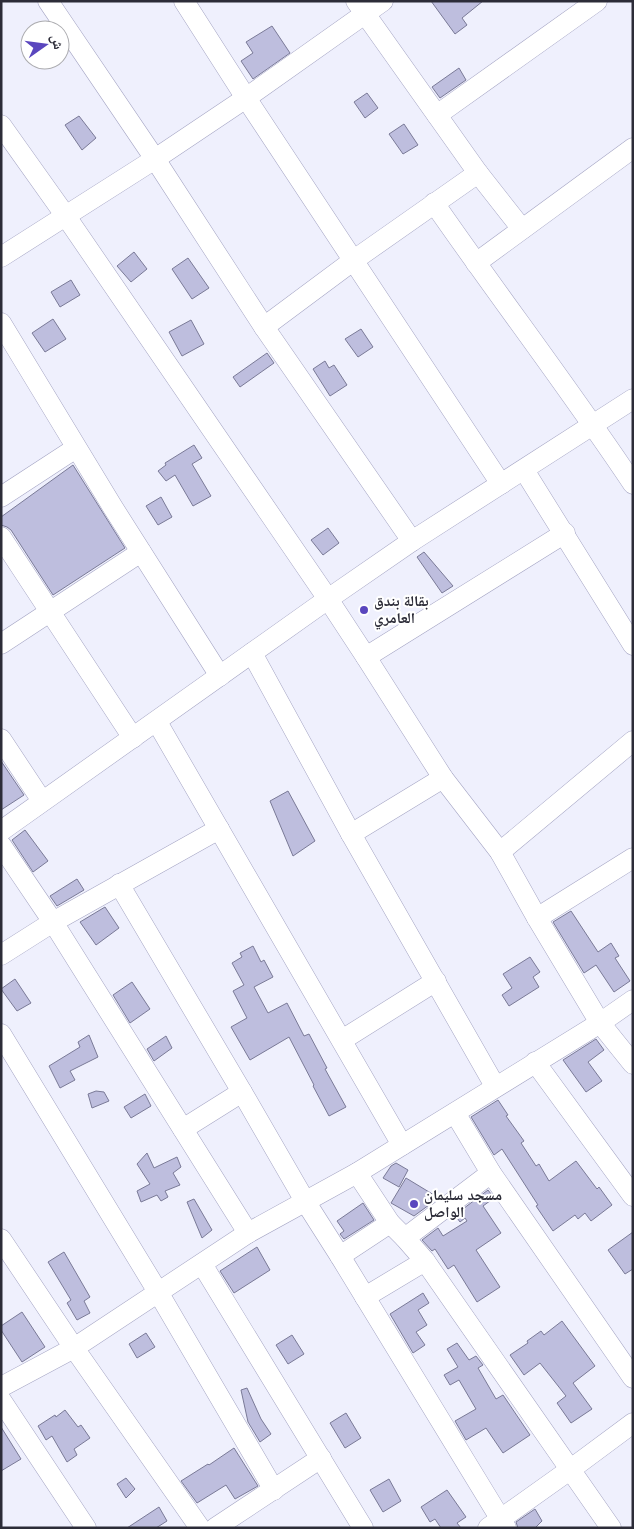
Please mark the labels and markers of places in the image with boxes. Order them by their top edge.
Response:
place label: بقالة بندق العامري [374,592,429,630]
marker: بقالة بندق العامري [358,604,370,616]
place label: مسجد سليمان الواصل [424,1186,502,1221]
marker: مسجد سليمان الواصل [408,1198,420,1210]

